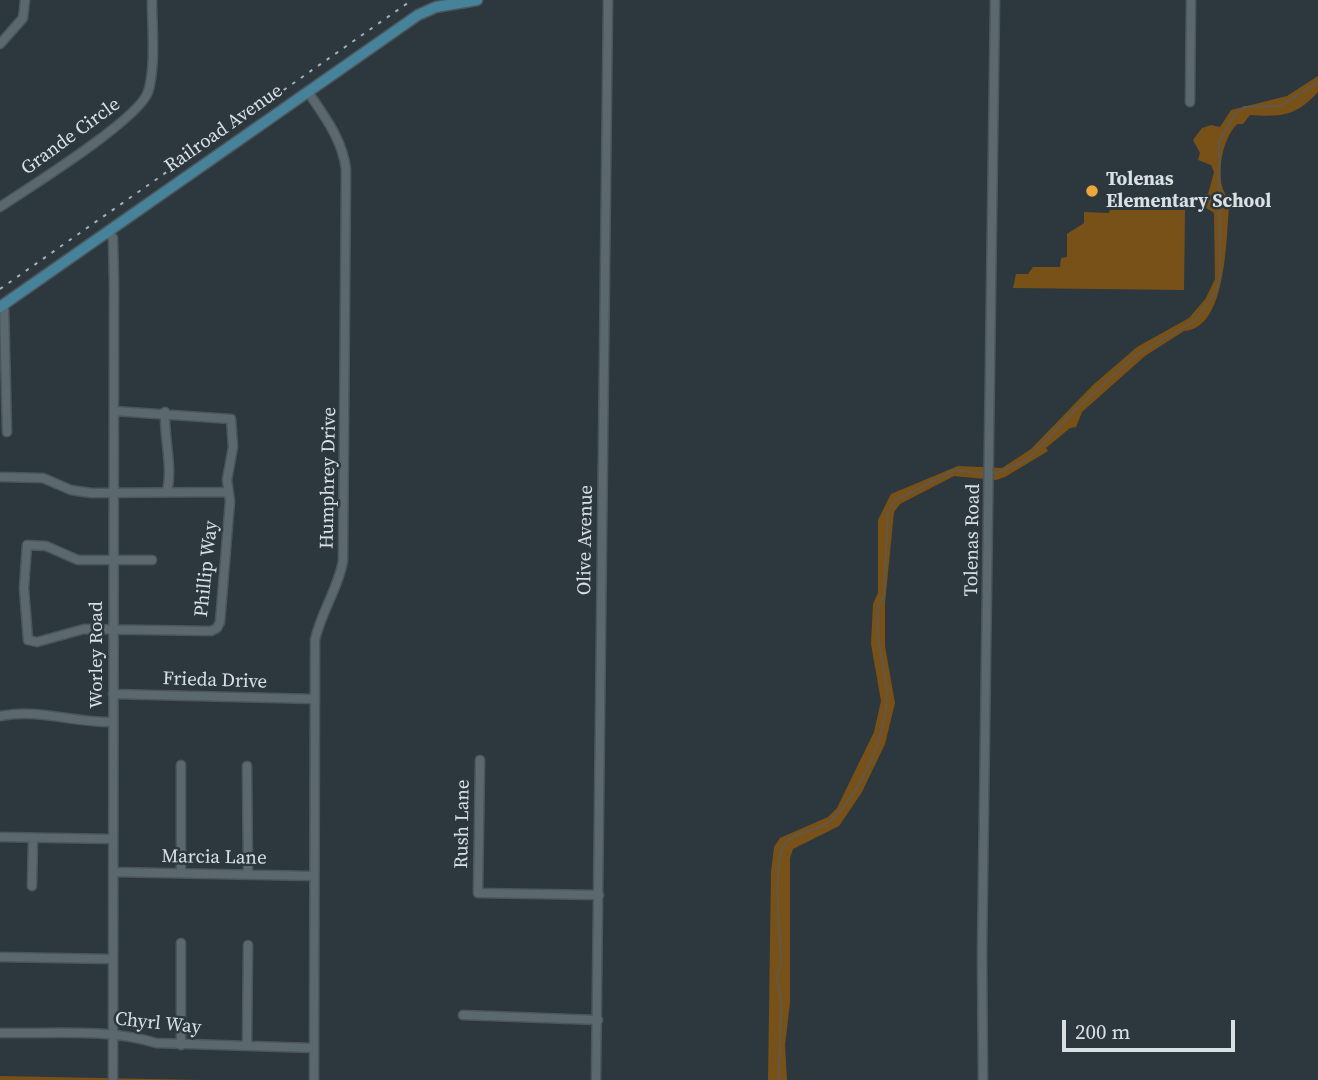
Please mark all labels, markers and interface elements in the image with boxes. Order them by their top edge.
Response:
street label: Railroad Avenue [161,80,287,178]
street label: Grande Circle [17,93,125,181]
place label: Tolenas Elementary School [1106,169,1271,213]
marker: Tolenas Elementary School [1084,183,1100,199]
street label: Humphrey Drive [316,407,342,549]
street label: Tolenas Road [961,483,985,597]
street label: Olive Avenue [574,485,598,595]
street label: Phillip Way [191,520,223,618]
street label: Worley Road [86,601,108,709]
street label: Frieda Drive [162,668,268,694]
street label: Rush Lane [451,779,475,869]
street label: Marcia Lane [161,846,267,870]
scale bar [1066,1006,1239,1050]
street label: Chyrl Way [114,1008,202,1040]
text: 200 m [1075,1017,1130,1046]

